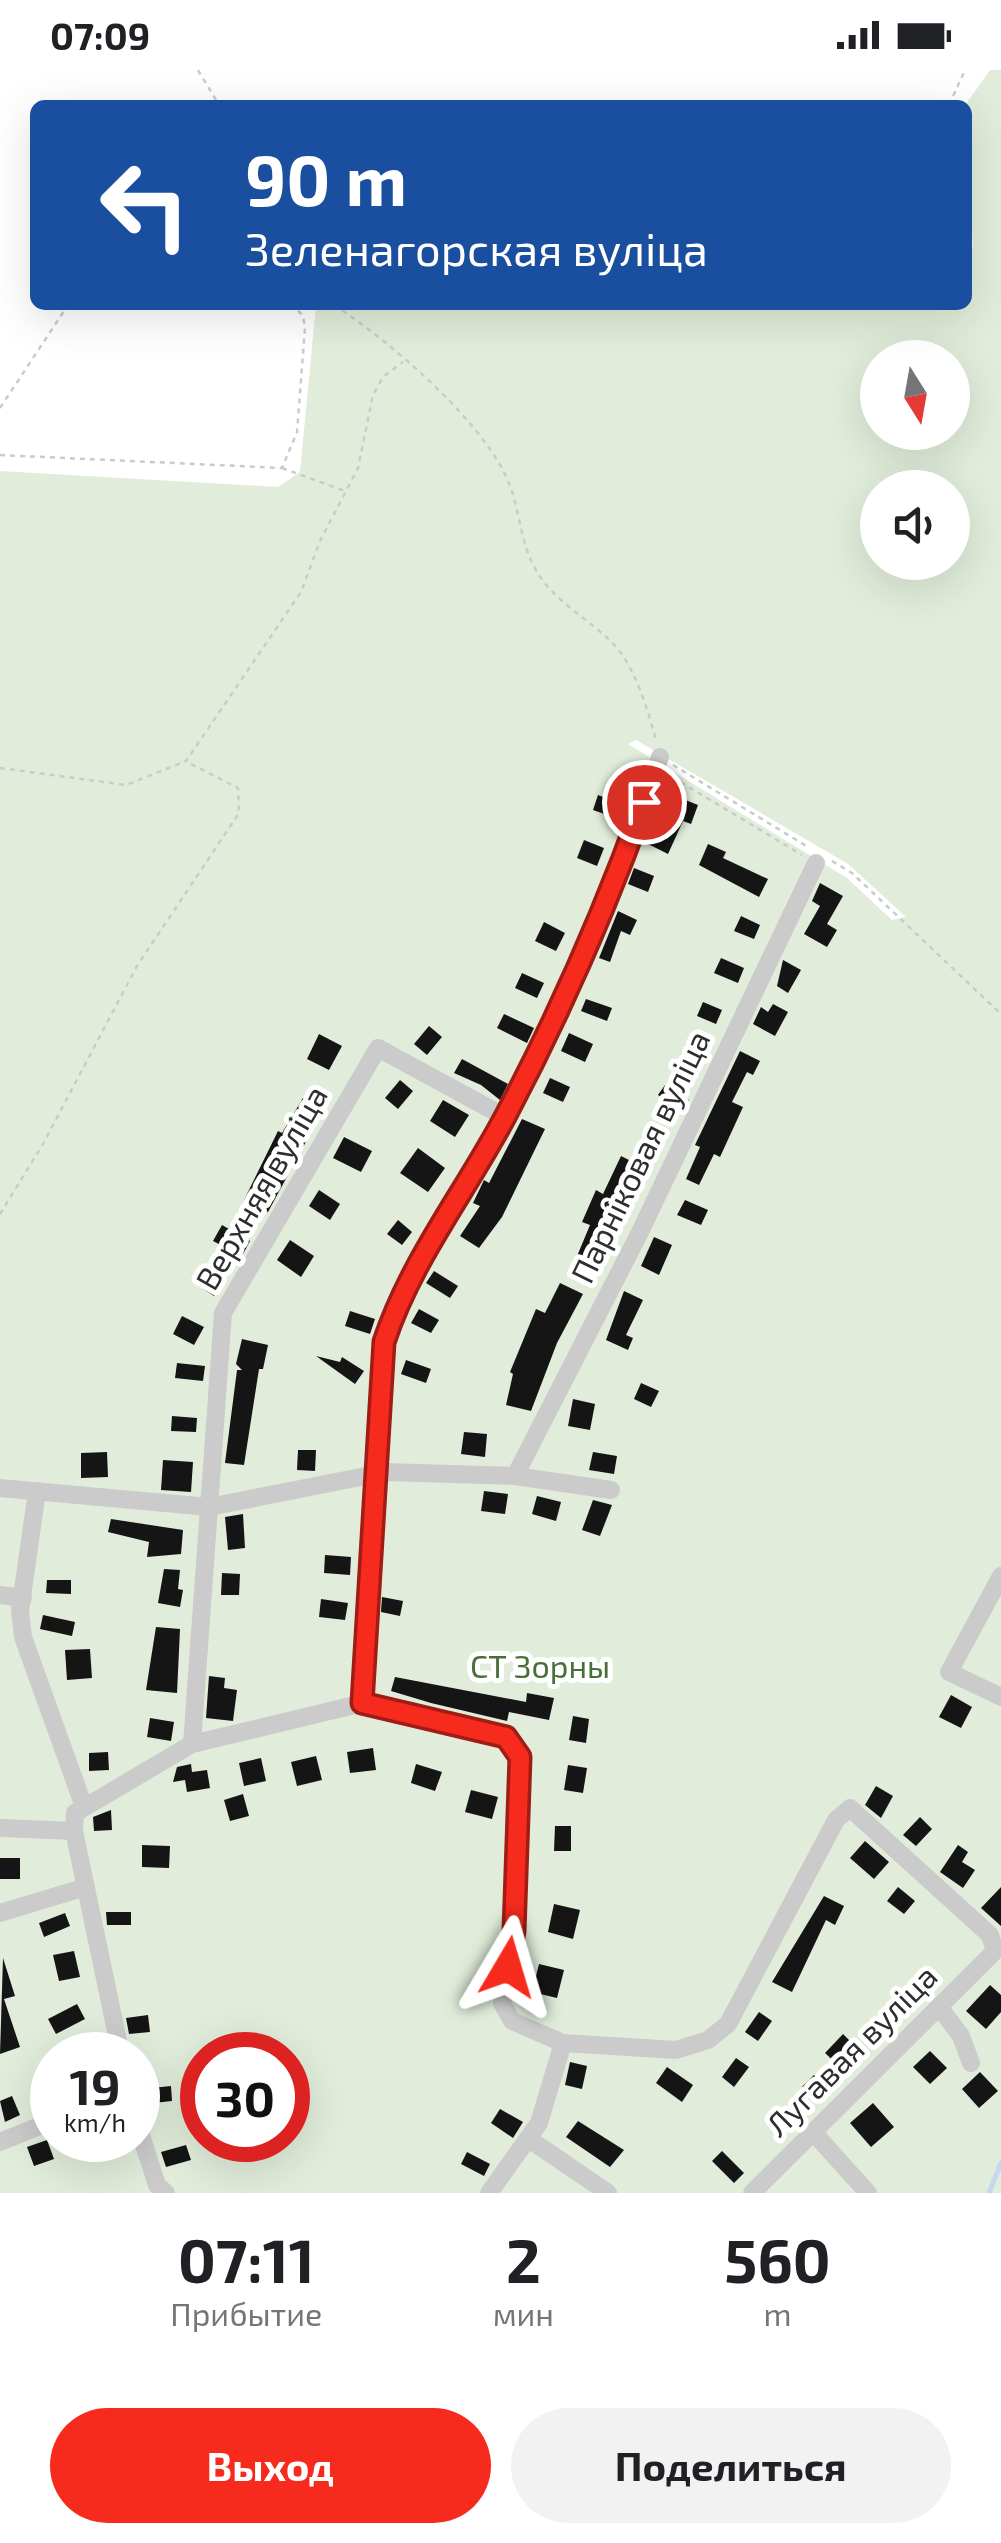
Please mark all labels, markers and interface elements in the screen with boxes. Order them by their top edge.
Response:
text: 07:09 [50,12,150,58]
text: 90 m [245,136,407,220]
icon: left [80,140,210,270]
text: Зеленагорская вуліца [245,221,708,275]
north arrow [860,340,970,450]
map controls [860,340,970,580]
button: sound [860,470,970,580]
pin [602,760,687,845]
icon: arrive [617,775,672,830]
street label: Парніковая вуліца [562,1024,718,1289]
street label: Верхняя вуліца [186,1078,335,1296]
park label: СТ Зорны [470,1646,610,1684]
position arrow [456,1915,560,2019]
street label: Лугавая вуліца [757,1956,945,2144]
speed limit sign: 30 [180,2032,310,2162]
text: 19 [69,2055,121,2115]
text: km/h [64,2107,126,2137]
text: 07:11 [178,2223,315,2295]
text: 2 [506,2223,541,2295]
text: 560 [724,2223,831,2295]
text: Прибытие [170,2294,322,2332]
text: мин [493,2294,554,2332]
text: m [763,2294,792,2332]
button: Выход [50,2408,491,2523]
button: Поделиться [511,2408,951,2523]

